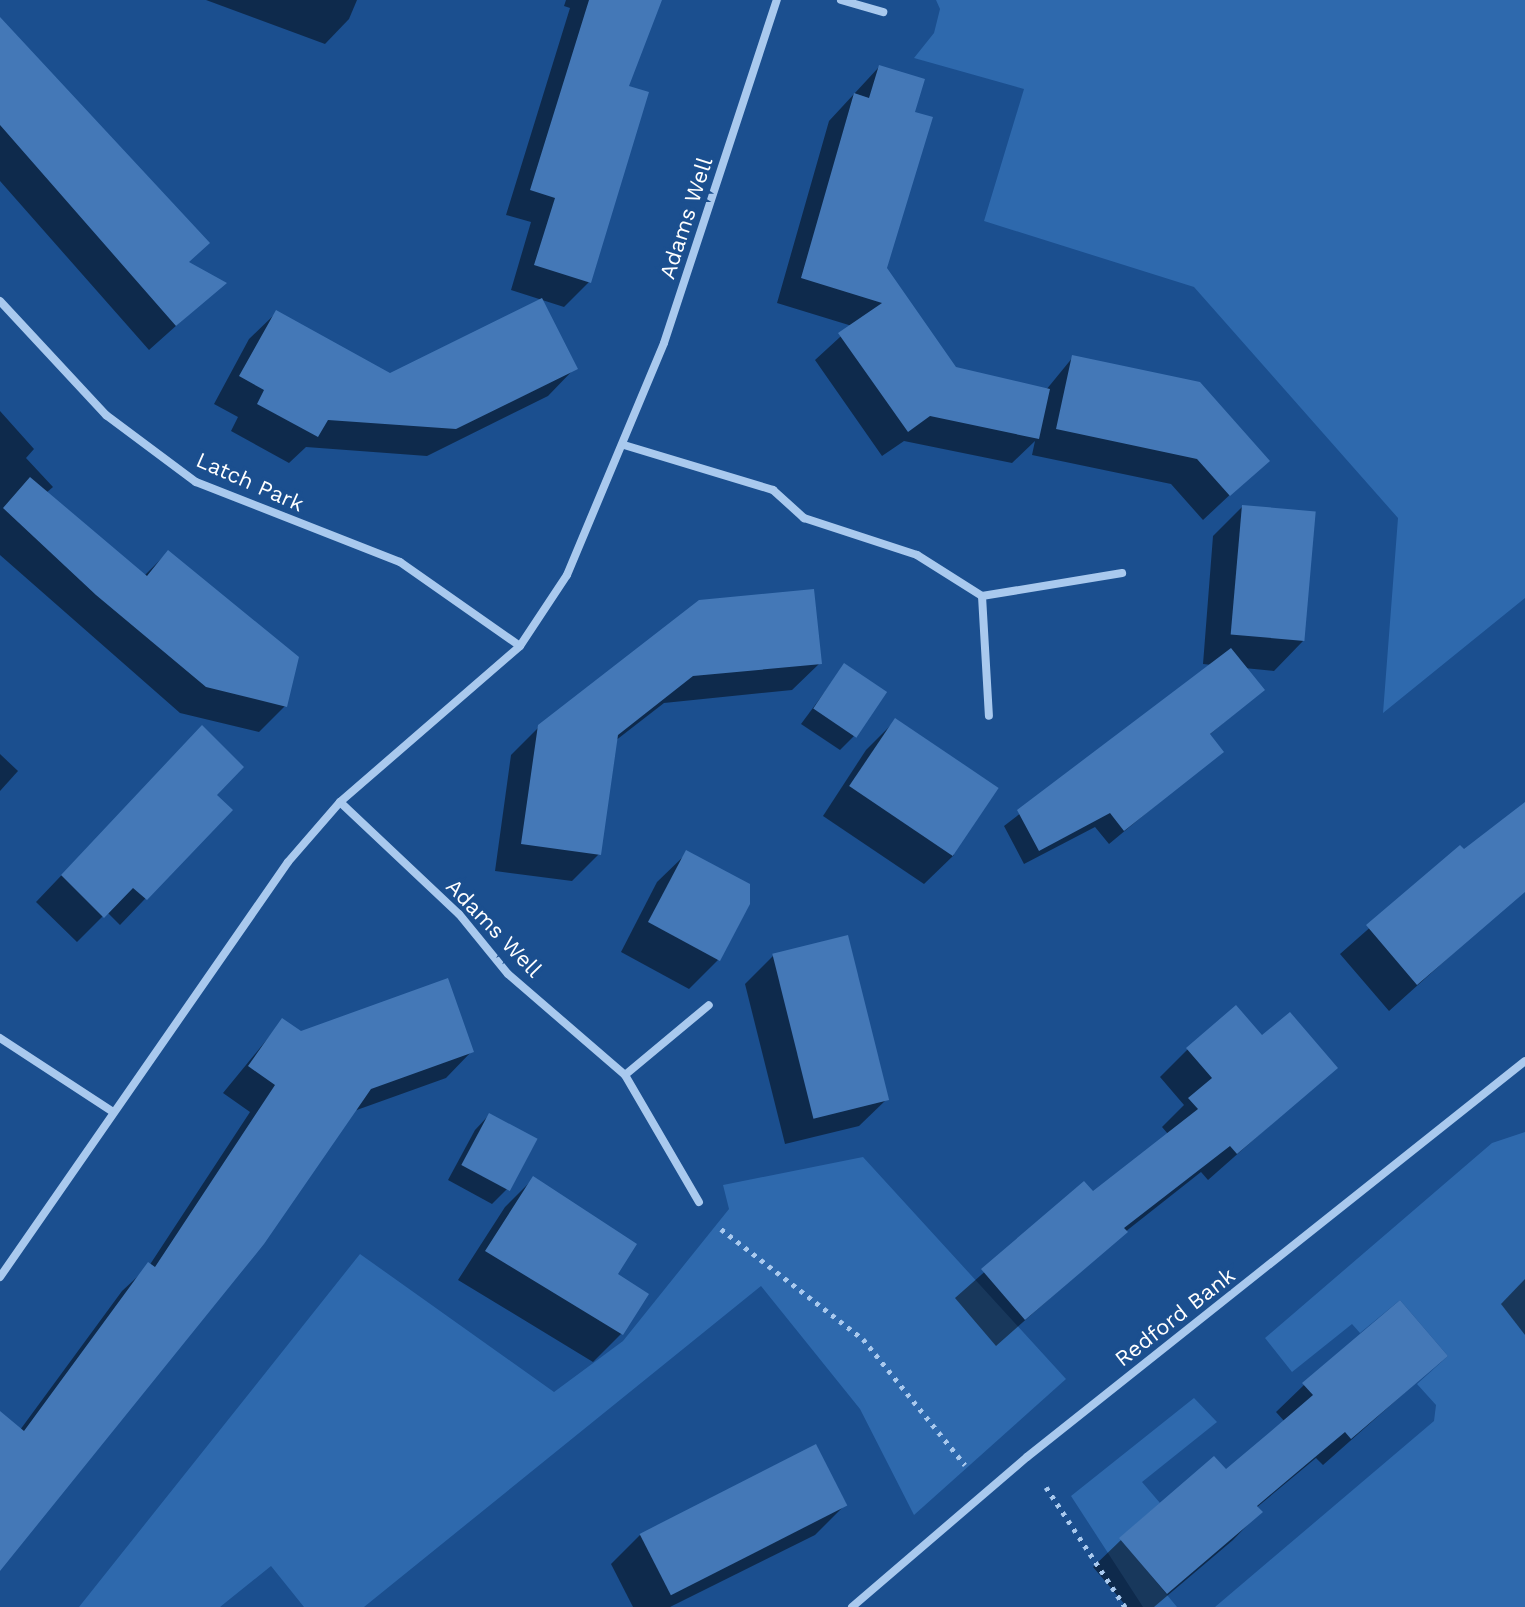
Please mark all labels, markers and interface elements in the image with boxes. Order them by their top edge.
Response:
street label: Adams Well [654,153,718,283]
street label: Latch Park [192,447,308,517]
street label: Adams Well [440,873,548,983]
street label: Redford Bank [1110,1262,1240,1372]

